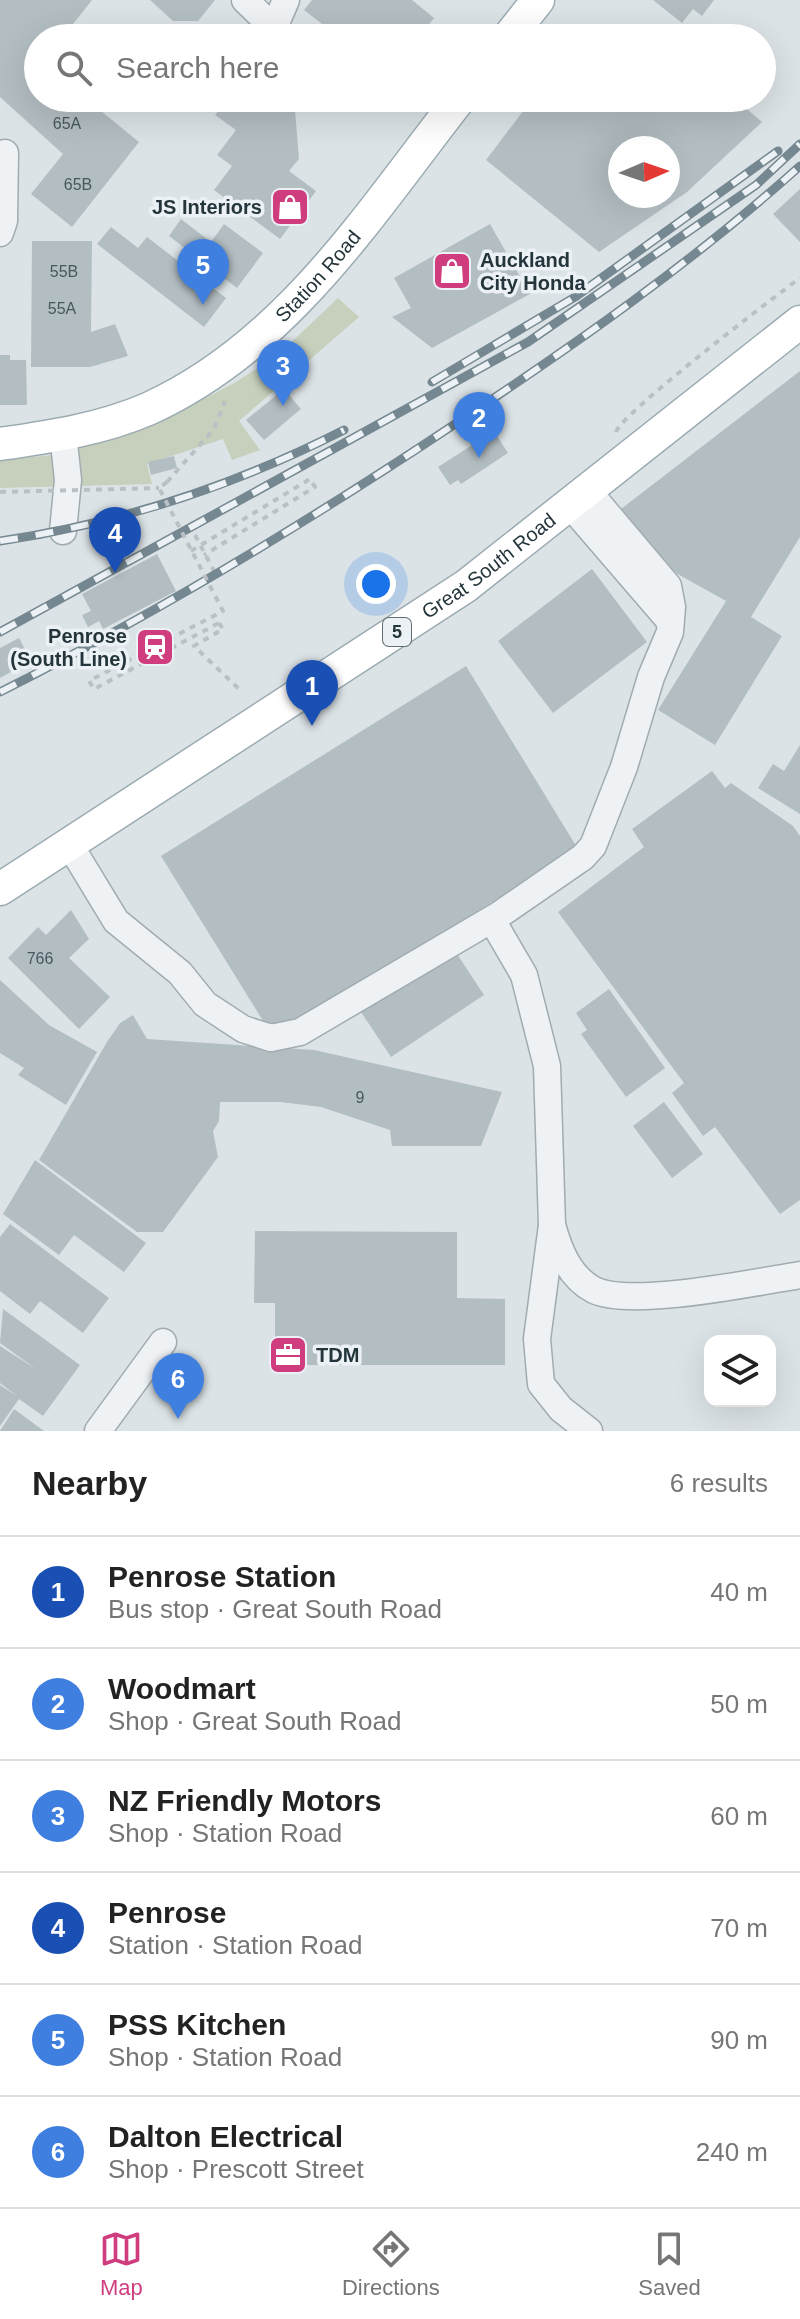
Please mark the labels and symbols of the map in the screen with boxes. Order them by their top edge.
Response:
house number: 65A [53,115,82,132]
north arrow [608,136,680,208]
house number: 65B [64,176,92,193]
shop icon: JS Interiors [269,186,311,228]
place label: JS Interiors [152,196,262,218]
street label: Station Road [271,226,365,326]
pin: 5 [177,239,229,305]
place label: Auckland City Honda [480,249,586,294]
shop icon: Auckland City Honda [431,250,473,292]
house number: 55B [50,263,78,280]
house number: 55A [48,300,77,317]
pin: 3 [257,340,309,406]
pin: 2 [453,392,505,458]
pin: 4 [89,507,141,573]
street label: Great South Road [418,509,560,623]
your location [356,564,396,604]
road number: 5 [383,618,411,646]
place label: Penrose (South Line) [10,625,127,670]
station icon: Penrose (South Line) [134,626,176,668]
pin: 1 [286,660,338,726]
house number: 766 [27,950,53,967]
house number: 9 [356,1089,365,1106]
office icon: TDM [267,1334,309,1376]
place label: TDM [316,1344,359,1366]
pin: 6 [152,1353,204,1419]

